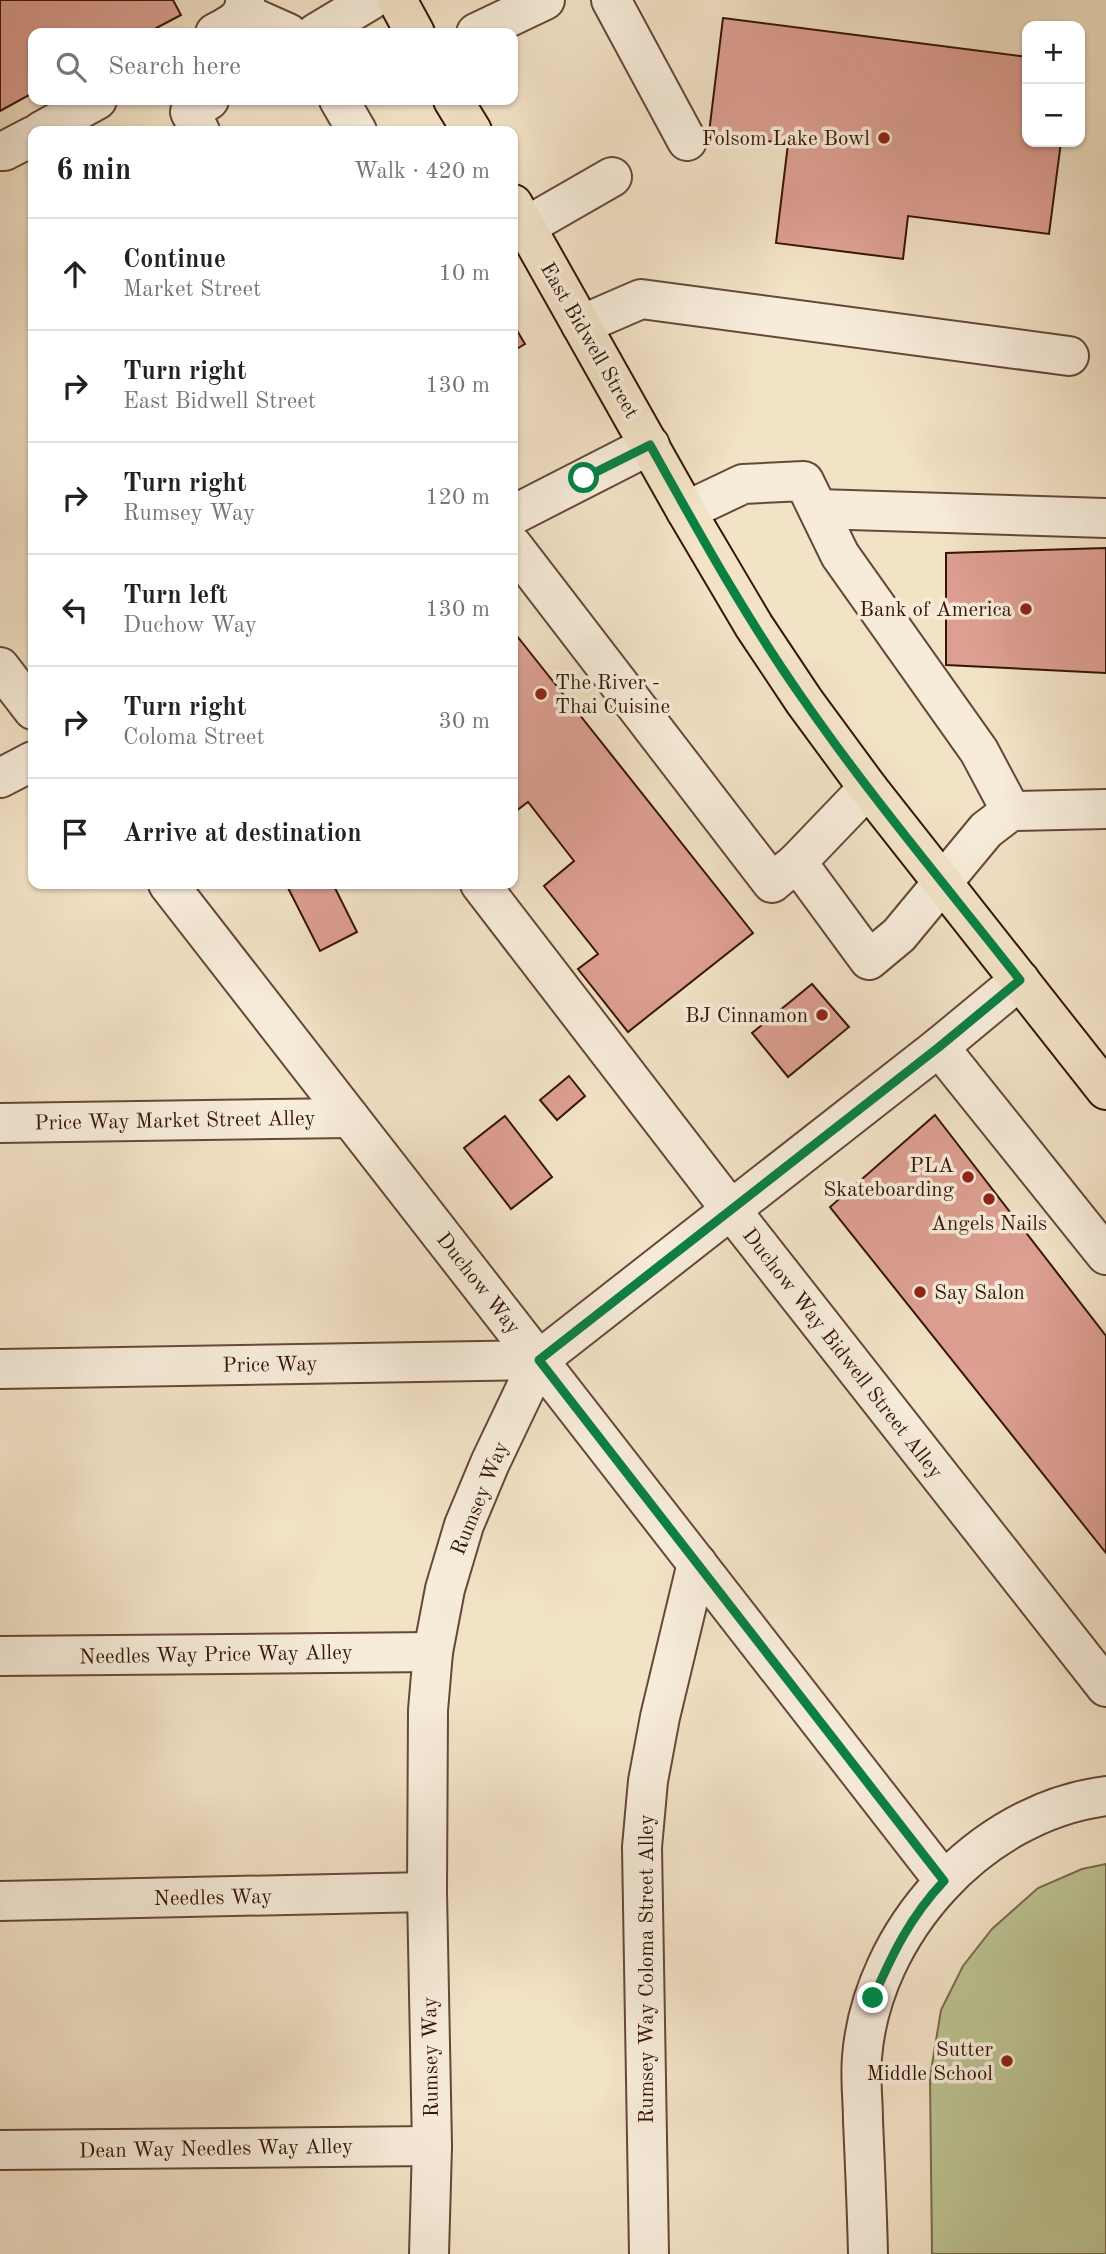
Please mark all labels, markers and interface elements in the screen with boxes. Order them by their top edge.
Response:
map controls [1022,21,1085,147]
button: + [1022,21,1085,84]
search box [28,28,518,105]
icon: search [52,48,90,86]
text: Search here [108,54,241,80]
button: − [1022,84,1085,147]
place label: Folsom Lake Bowl [702,129,870,150]
marker: Folsom Lake Bowl [876,130,892,146]
text: 6 min [56,156,131,186]
text: Walk · 420 m [354,160,490,183]
text: Continue [123,247,226,273]
icon: ahead [56,255,94,293]
street label: East Bidwell Street [536,259,642,422]
text: 10 m [439,262,490,285]
text: Market Street [123,278,261,301]
text: Turn right [123,359,246,385]
icon: right [56,367,94,405]
text: 130 m [425,374,490,397]
text: East Bidwell Street [123,390,316,413]
route start [568,462,599,493]
text: Turn right [123,471,246,497]
icon: right [56,479,94,517]
text: 120 m [425,486,490,509]
text: Rumsey Way [123,502,255,525]
text: Turn left [123,583,228,609]
icon: left [56,591,94,629]
text: 130 m [425,598,490,621]
place label: Bank of America [860,600,1012,621]
marker: Bank of America [1018,601,1034,617]
text: Duchow Way [123,614,257,637]
place label: The River - Thai Cuisine [555,673,670,718]
marker: The River - Thai Cuisine [533,686,549,702]
text: Turn right [123,695,246,721]
icon: right [56,703,94,741]
text: 30 m [439,710,490,733]
text: Coloma Street [123,726,264,749]
icon: arrive [56,815,94,853]
text: Arrive at destination [123,821,362,847]
place label: BJ Cinnamon [685,1006,808,1027]
marker: BJ Cinnamon [814,1007,830,1023]
street label: Price Way Market Street Alley [34,1109,316,1134]
place label: PLA Skateboarding [823,1156,955,1201]
marker: PLA Skateboarding [960,1169,976,1185]
marker: Angels Nails [981,1191,997,1207]
place label: Angels Nails [931,1214,1047,1235]
street label: Duchow Way Bidwell Street Alley [738,1225,946,1483]
street label: Duchow Way [432,1229,524,1339]
place label: Say Salon [934,1283,1025,1304]
marker: Say Salon [912,1284,928,1300]
street label: Price Way [222,1354,318,1377]
street label: Rumsey Way [448,1439,513,1558]
street label: Needles Way Price Way Alley [79,1643,353,1668]
street label: Rumsey Way Coloma Street Alley [637,1814,658,2124]
street label: Needles Way [154,1887,273,1910]
route end [857,1982,888,2013]
street label: Rumsey Way [420,1996,443,2117]
place label: Sutter Middle School [866,2040,993,2085]
marker: Sutter Middle School [999,2053,1015,2069]
street label: Dean Way Needles Way Alley [79,2137,353,2162]

